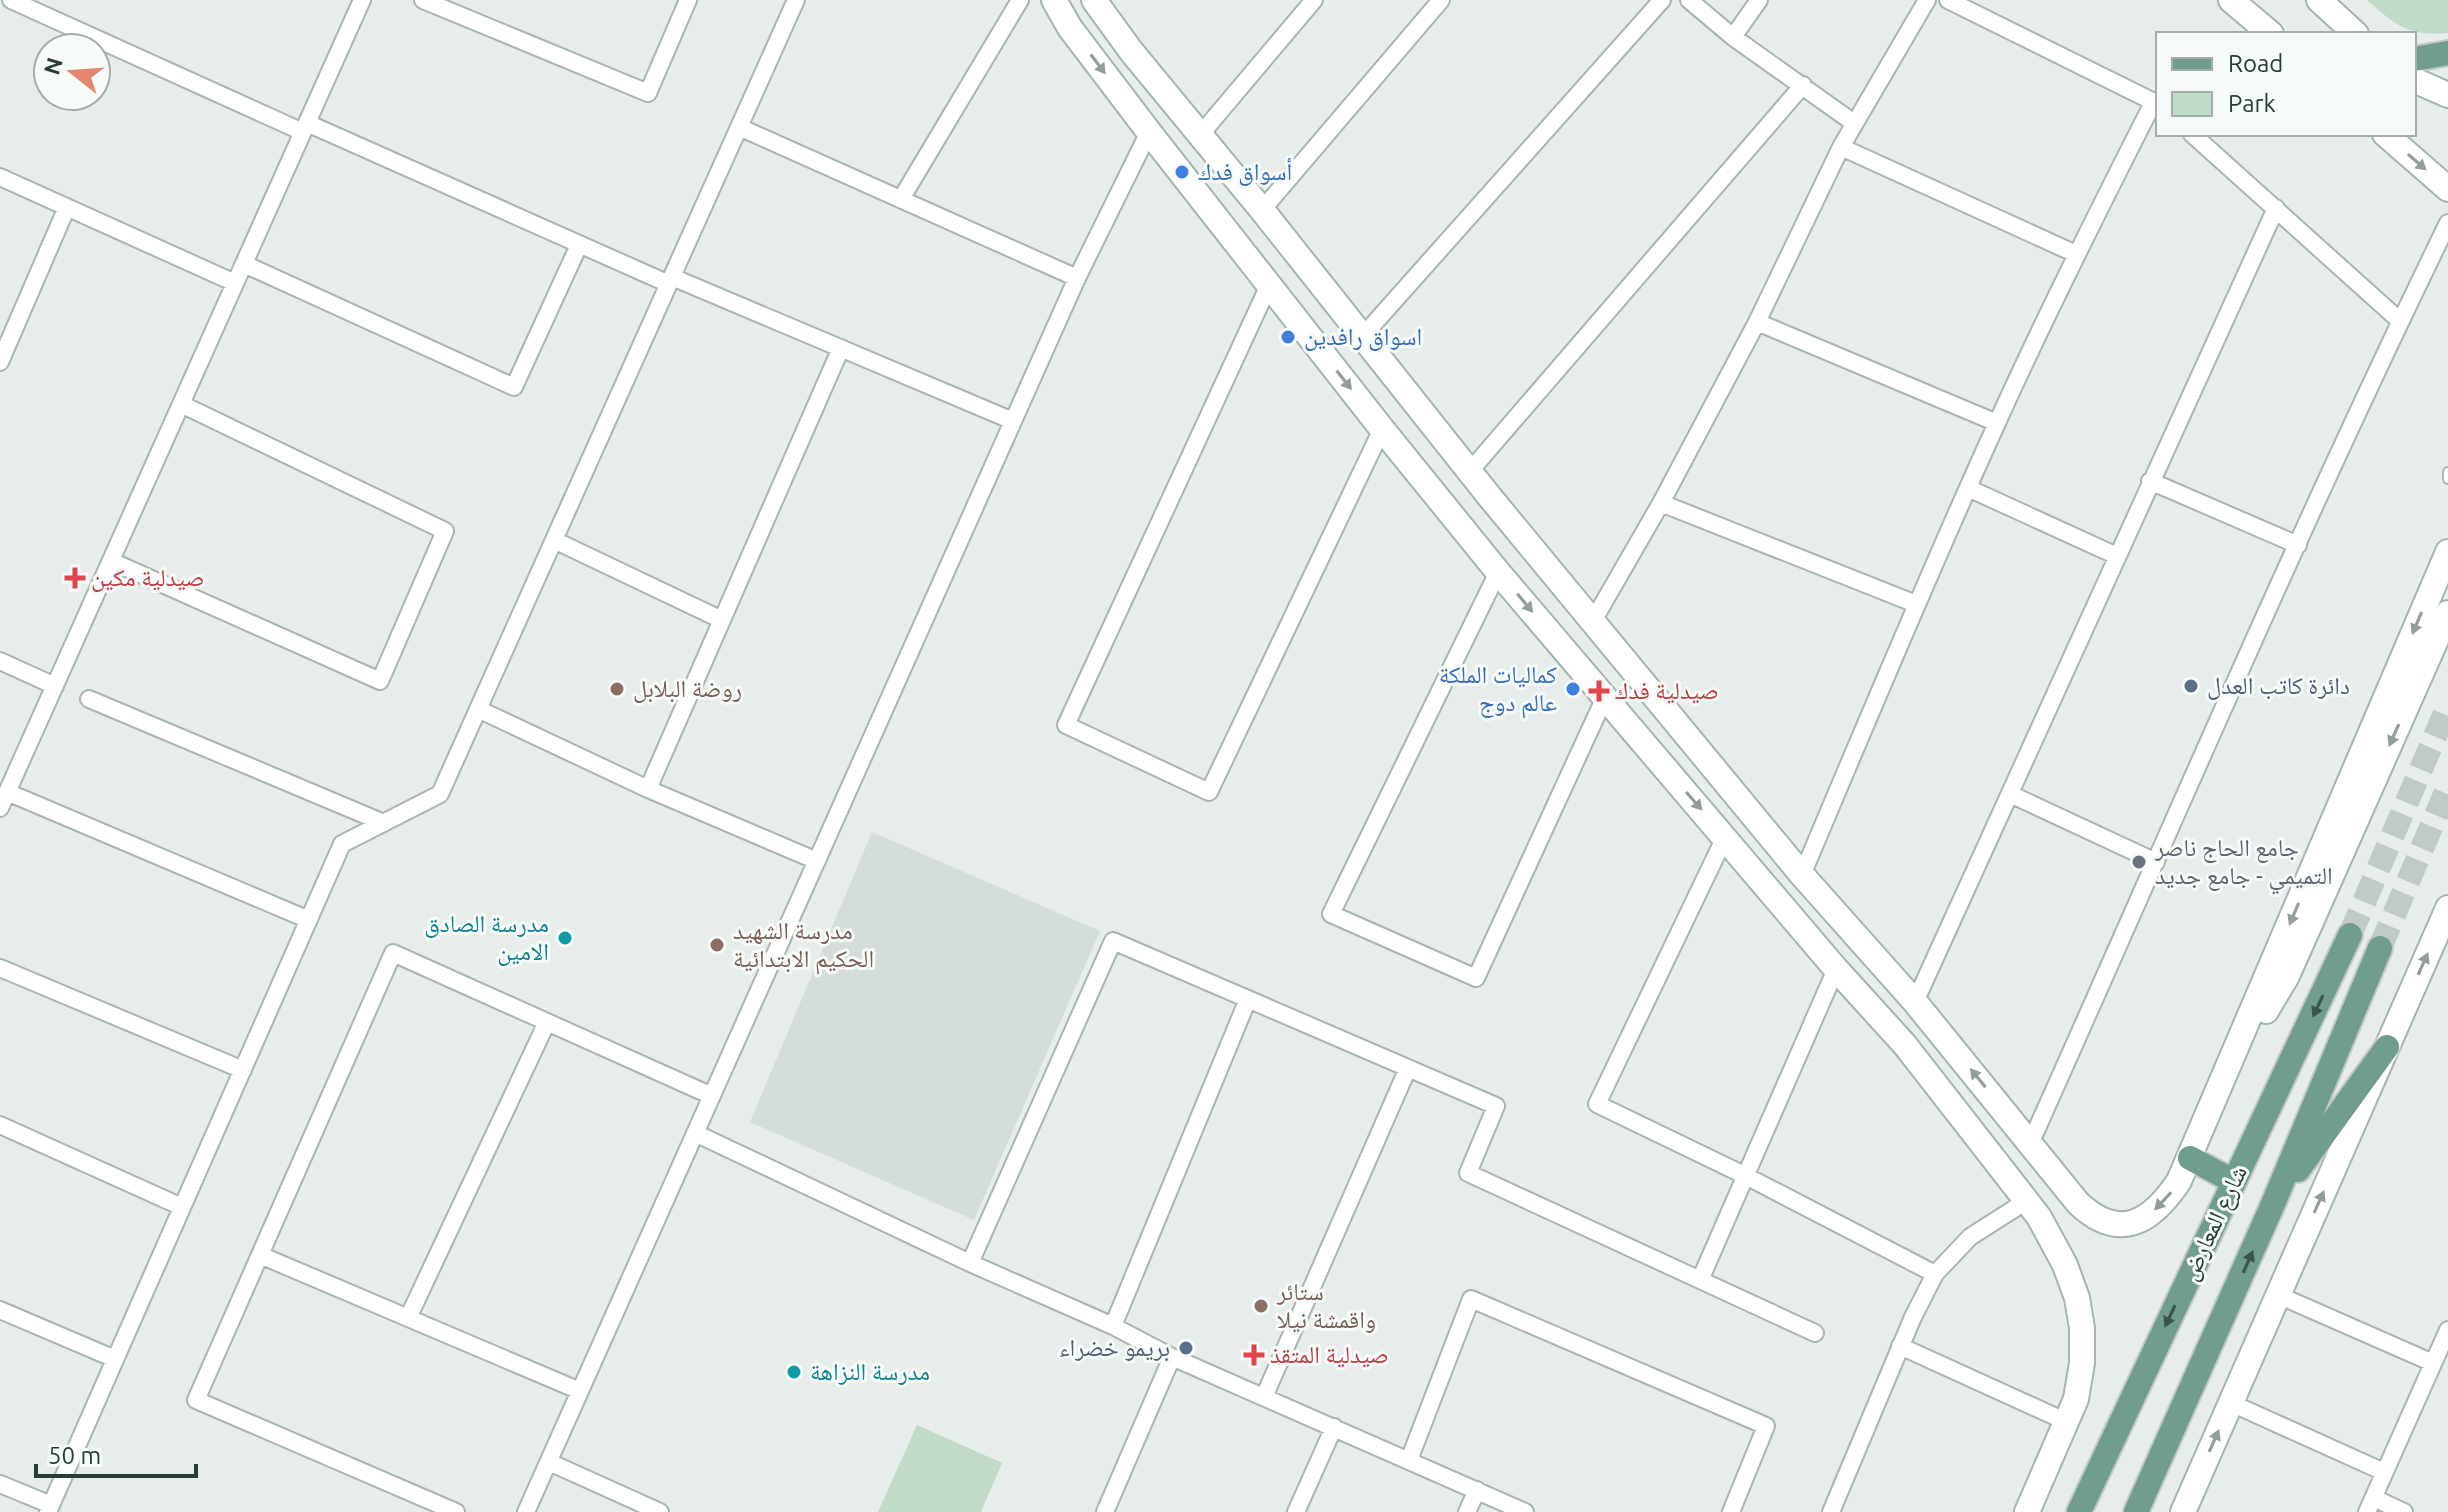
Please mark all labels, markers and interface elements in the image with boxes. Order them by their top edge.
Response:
north arrow [32,32,112,112]
legend [2156,32,2416,136]
text: Road [2228,50,2283,77]
text: N [38,54,67,78]
one-way arrow [1089,54,1105,75]
text: Park [2228,90,2276,117]
one-way arrow [2407,152,2426,170]
place label: أسواق فدك [1198,158,1292,186]
marker: أسواق فدك [1173,163,1191,181]
place label: اسواق رافدين [1304,323,1422,351]
marker: اسواق رافدين [1279,328,1297,346]
one-way arrow [1335,370,1351,390]
place label: صيدلية مكين [91,564,205,592]
marker: صيدلية مكين [66,569,84,587]
one-way arrow [1516,593,1533,613]
one-way arrow [2410,611,2423,635]
place label: كماليات الملكة عالم دوج [1439,661,1557,719]
place label: دائرة كاتب العدل [2207,672,2350,700]
place label: روضة البلابل [633,675,742,703]
place label: صيدلية فدك [1615,677,1719,704]
marker: دائرة كاتب العدل [2182,677,2200,695]
marker: روضة البلابل [608,680,626,698]
marker: كماليات الملكة عالم دوج [1564,680,1582,698]
marker: صيدلية فدك [1590,682,1608,700]
one-way arrow [2387,724,2400,747]
one-way arrow [1685,791,1702,811]
place label: جامع الحاج ناصر التميمي - جامع جديد [2154,834,2333,895]
marker: جامع الحاج ناصر التميمي - جامع جديد [2130,853,2148,871]
one-way arrow [2287,902,2300,926]
place label: مدرسة الصادق الامين [424,910,549,966]
place label: مدرسة الشهيد الحكيم الابتدائية [733,917,874,975]
marker: مدرسة الصادق الامين [556,929,574,947]
marker: مدرسة الشهيد الحكيم الابتدائية [708,936,726,954]
one-way arrow [2417,952,2430,976]
one-way arrow [2311,994,2325,1018]
one-way arrow [1969,1068,1986,1089]
street label: شارع المعارض [2175,1161,2254,1285]
one-way arrow [2312,1190,2325,1214]
one-way arrow [2155,1191,2173,1210]
one-way arrow [2241,1250,2254,1274]
place label: ستائر واقمشة نيلا [1276,1278,1376,1333]
marker: ستائر واقمشة نيلا [1252,1297,1270,1315]
one-way arrow [2163,1305,2177,1328]
place label: بريمو خضراء [1059,1334,1170,1362]
marker: بريمو خضراء [1177,1339,1195,1357]
place label: صيدلية المتقذ [1270,1341,1389,1368]
marker: صيدلية المتقذ [1245,1346,1263,1364]
place label: مدرسة النزاهة [810,1358,930,1385]
marker: مدرسة النزاهة [785,1363,803,1381]
scale bar [36,1428,196,1478]
one-way arrow [2208,1429,2221,1452]
text: 50 m [48,1442,101,1469]

